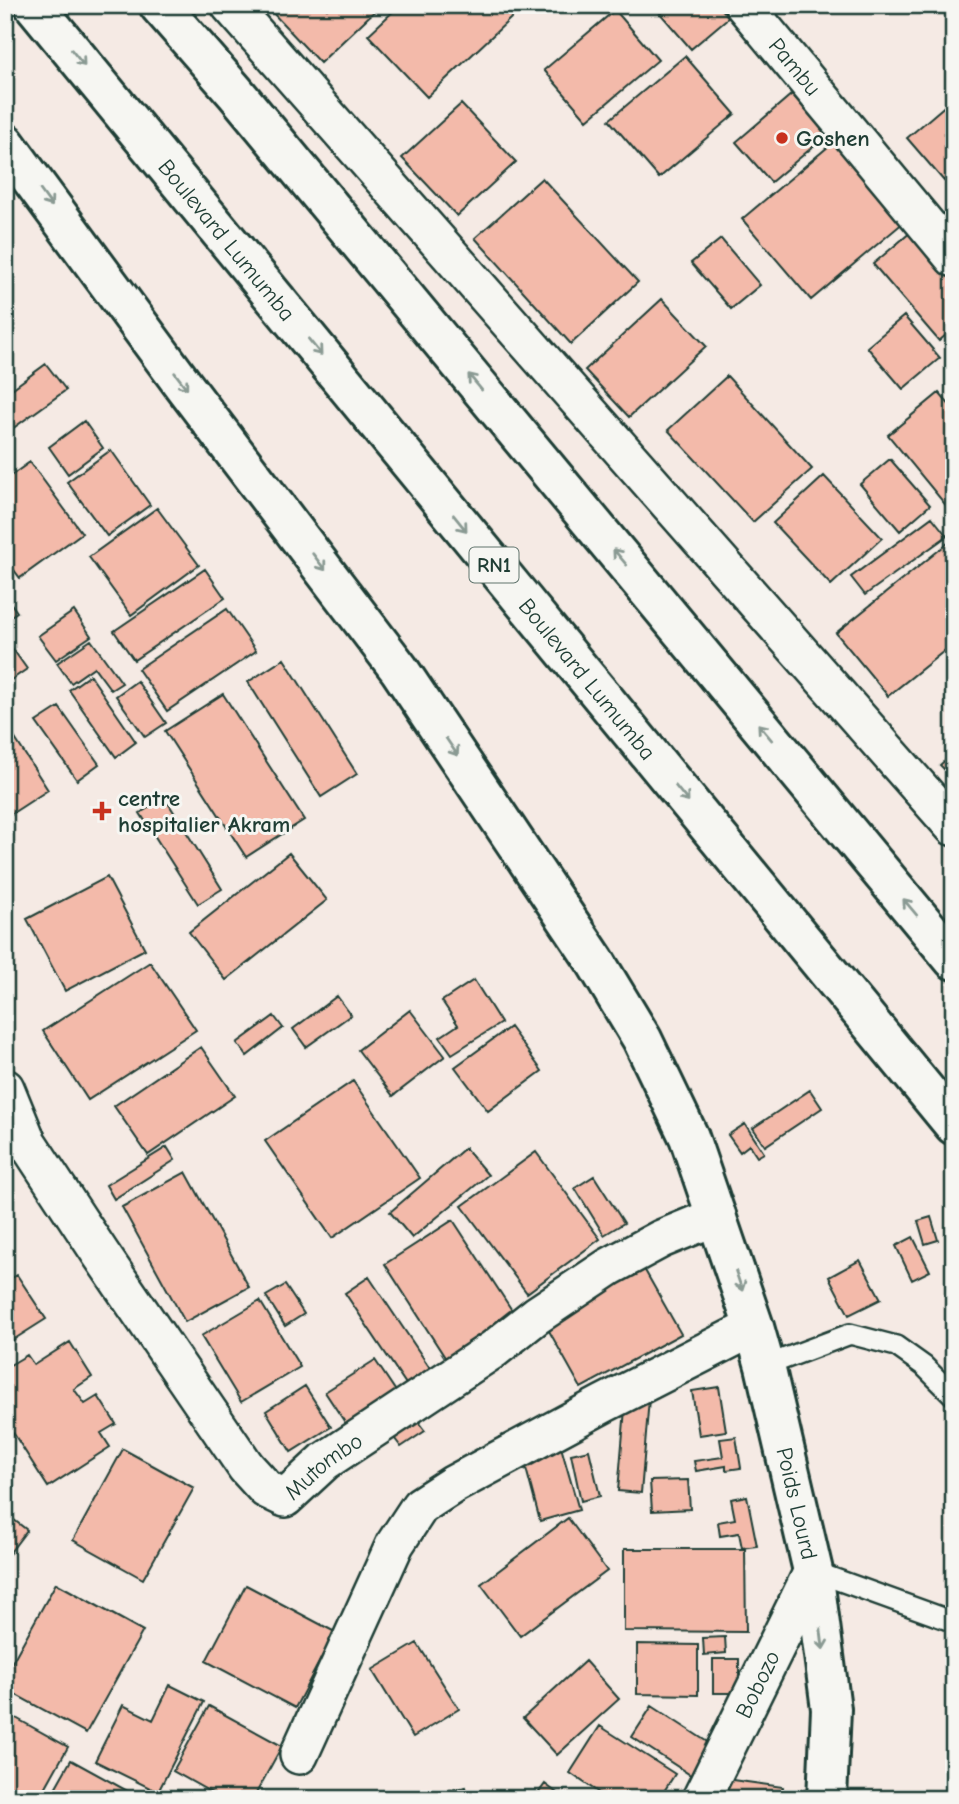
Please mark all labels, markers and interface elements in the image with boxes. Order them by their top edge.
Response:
street label: Pambu [763,32,827,101]
one-way arrow [69,49,85,67]
place label: Goshen [796,125,870,152]
marker: Goshen [774,130,790,146]
street label: Boulevard Lumumba [153,154,301,326]
one-way arrow [39,188,53,207]
one-way arrow [307,338,323,356]
one-way arrow [174,371,188,390]
one-way arrow [467,373,483,391]
one-way arrow [452,514,467,532]
road number: RN1 [470,548,518,582]
one-way arrow [612,548,628,566]
one-way arrow [311,553,326,571]
street label: Boulevard Lumumba [513,593,662,765]
one-way arrow [757,724,773,742]
one-way arrow [444,737,459,756]
one-way arrow [674,784,689,802]
place label: centre hospitalier Akram [118,785,290,838]
marker: centre hospitalier Akram [92,801,112,821]
one-way arrow [902,899,918,917]
one-way arrow [734,1269,746,1291]
street label: Mutombo [279,1427,367,1505]
street label: Poids Lourd [771,1444,823,1562]
one-way arrow [815,1627,828,1650]
street label: Bobozo [729,1646,785,1722]

